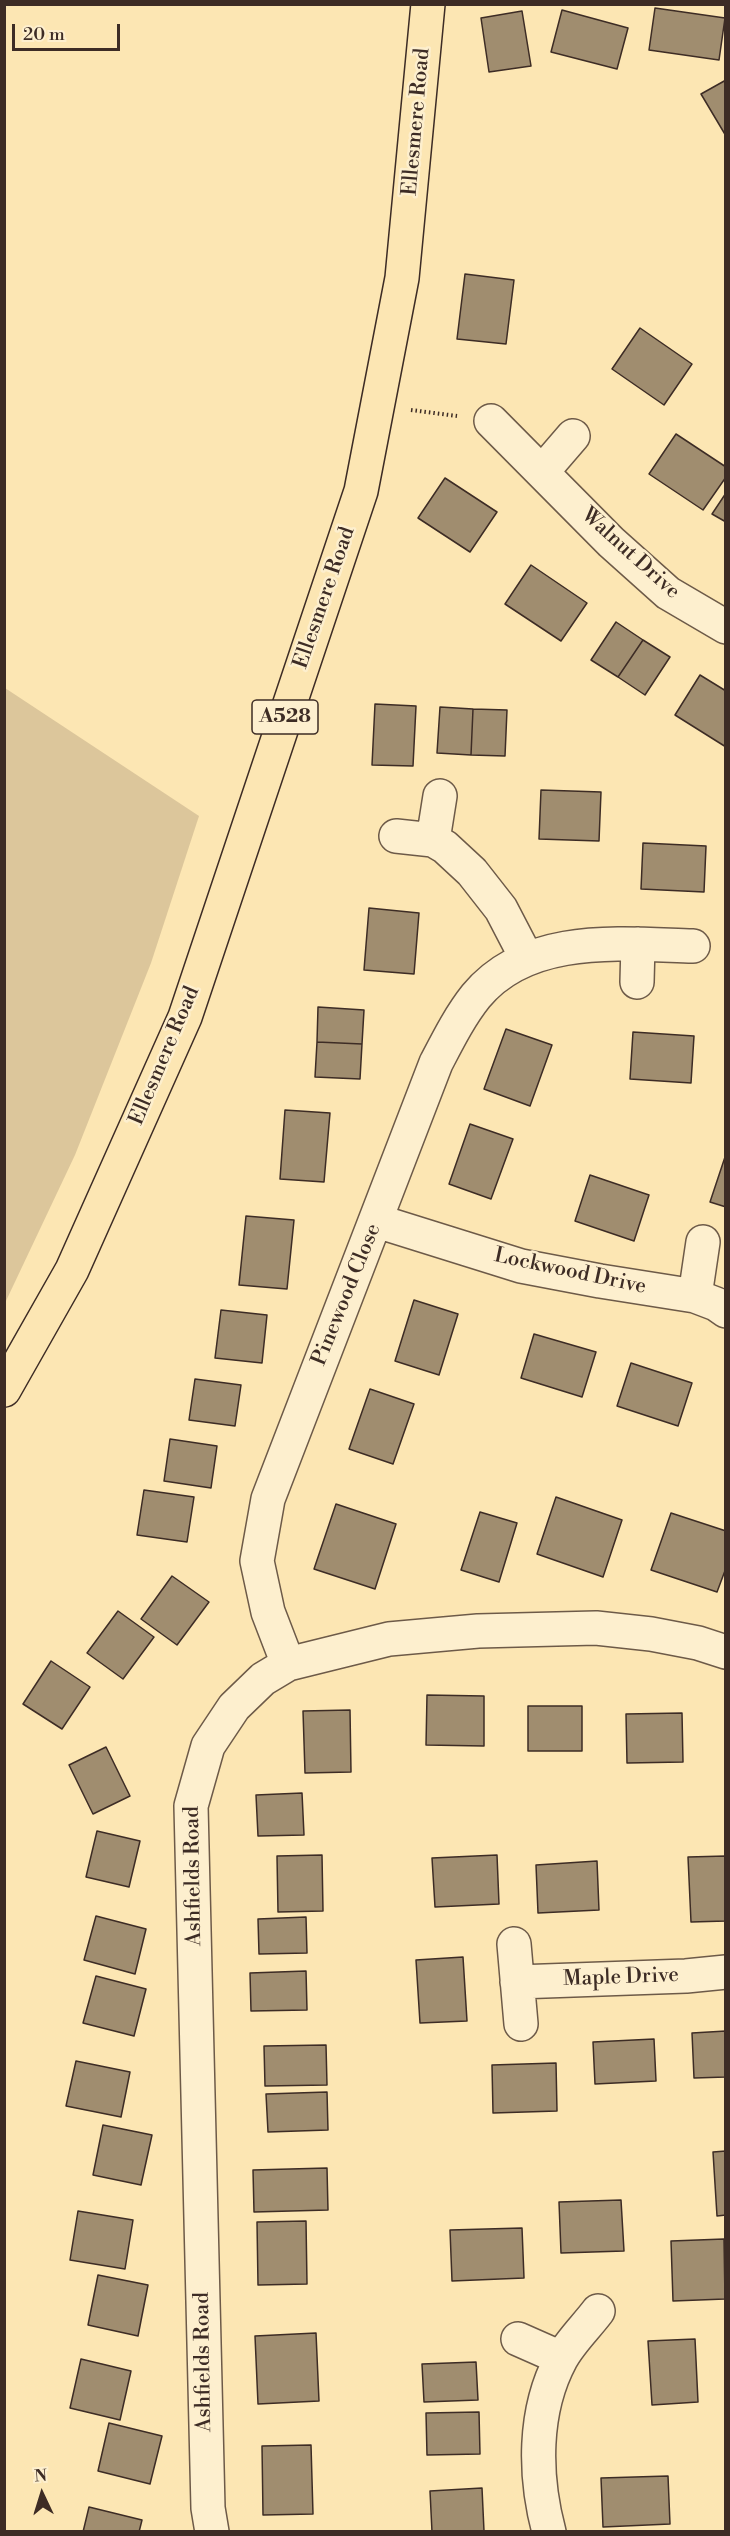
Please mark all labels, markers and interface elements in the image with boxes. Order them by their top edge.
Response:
scale bar [15,12,123,50]
text: 20 m [23,23,65,46]
street label: Ellesmere Road [398,47,436,197]
street label: Walnut Drive [575,503,685,605]
street label: Ellesmere Road [289,524,361,672]
road number: A528 [252,700,318,734]
street label: Ellesmere Road [124,983,206,1129]
street label: Pinewood Close [307,1220,387,1370]
street label: Lockwood Drive [492,1244,648,1300]
street label: Ashfields Road [180,1806,208,1946]
street label: Maple Drive [563,1963,679,1993]
street label: Ashfields Road [190,2292,218,2432]
north arrow [12,2464,72,2524]
text: N [34,2466,48,2486]

